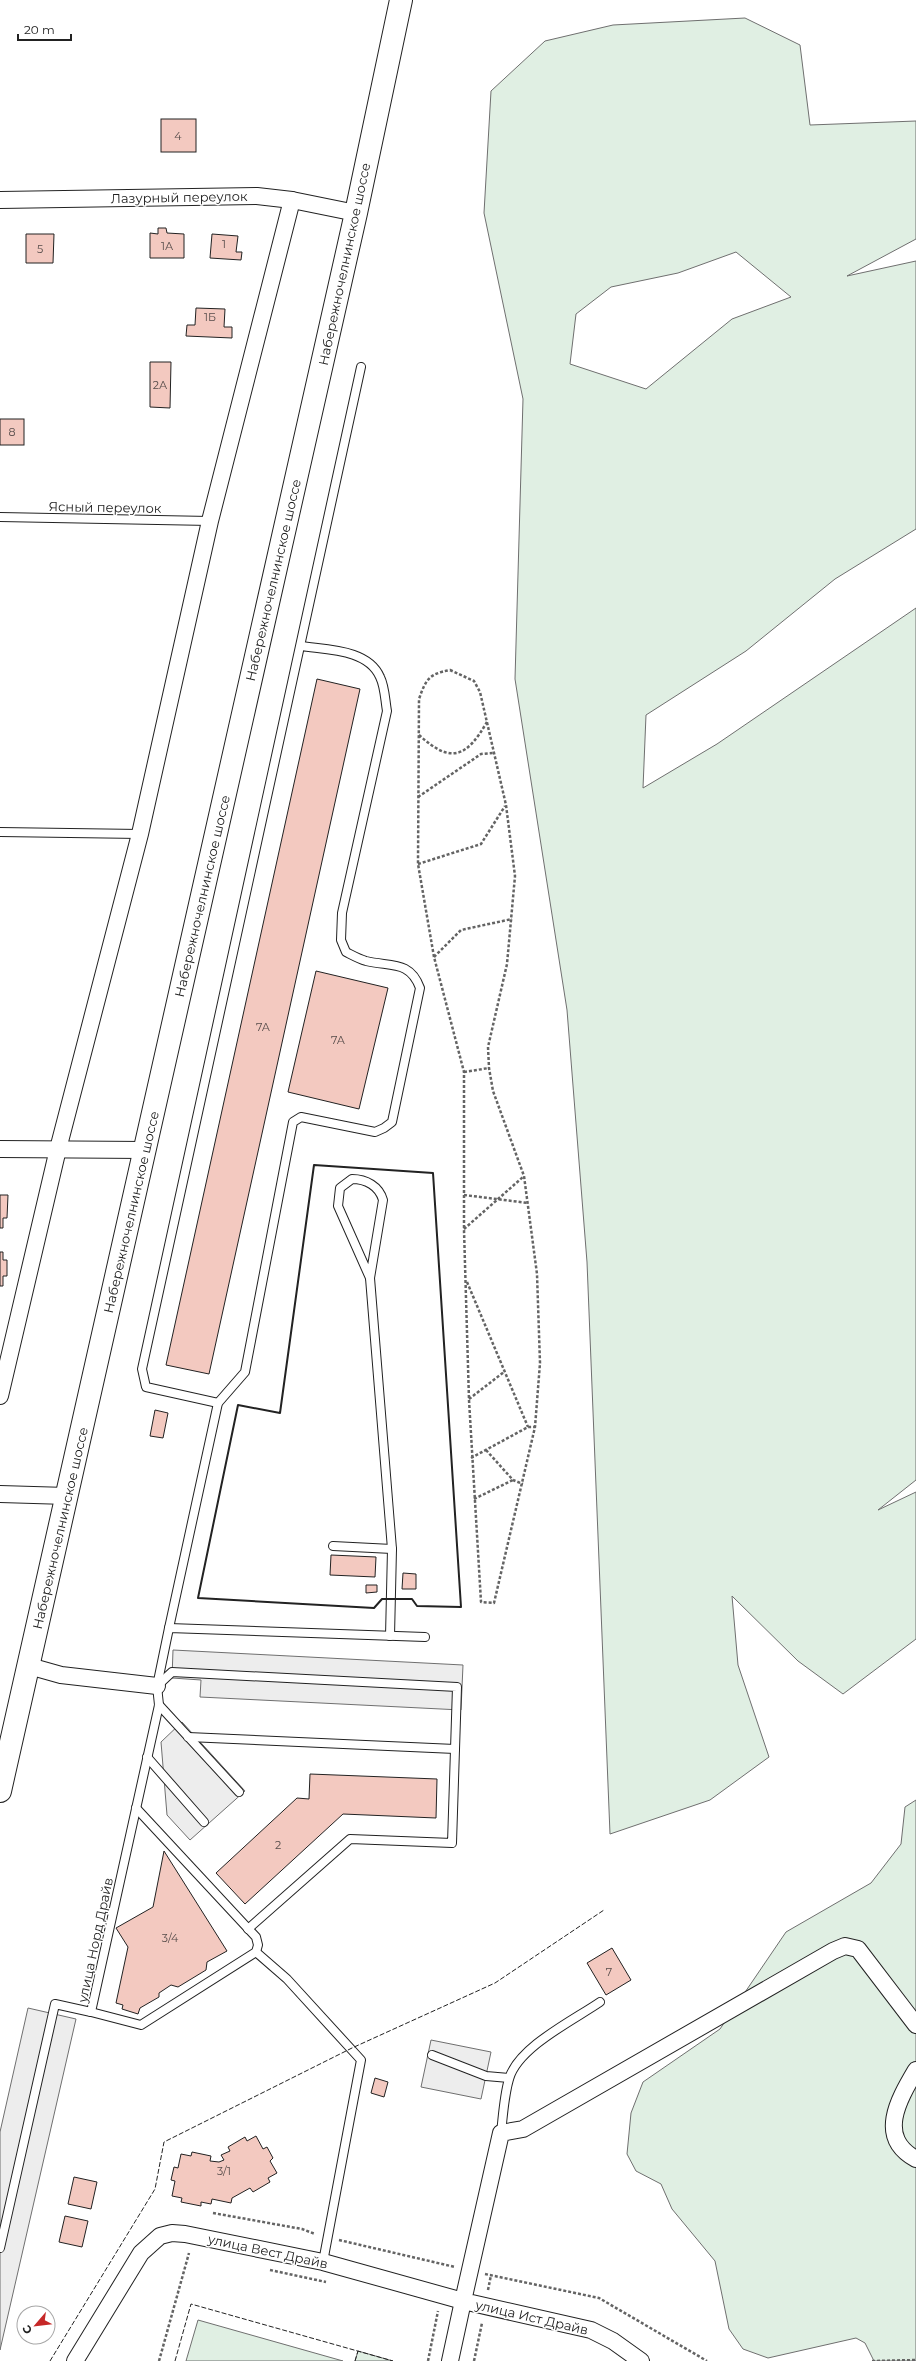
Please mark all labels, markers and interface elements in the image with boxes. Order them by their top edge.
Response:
scale bar [18,16,71,42]
text: 20 m [24,22,55,37]
house number: 4 [174,129,182,143]
street label: Набережночелнинское шоссе [315,161,373,367]
street label: Лазурный переулок [110,188,248,206]
house number: 1 [222,237,226,251]
house number: 1А [161,239,174,253]
house number: 5 [37,242,43,256]
house number: 1Б [204,310,216,324]
house number: 2А [153,378,168,392]
house number: 8 [8,425,16,439]
street label: Набережночелнинское шоссе [242,477,304,683]
street label: Ясный переулок [48,498,162,516]
street label: Набережночелнинское шоссе [171,793,233,999]
house number: 7А [256,1020,271,1034]
house number: 7А [331,1033,346,1047]
street label: Набережночелнинское шоссе [100,1109,162,1315]
street label: Набережночелнинское шоссе [29,1425,91,1631]
house number: 2 [275,1838,281,1852]
street label: улица Норд Драйв [74,1876,116,2005]
house number: 3/4 [162,1931,179,1945]
house number: 7 [606,1965,612,1979]
house number: 3/1 [217,2164,231,2178]
street label: улица Вест Драйв [206,2230,329,2272]
street label: улица Ист Драйв [473,2296,590,2338]
north arrow [16,2305,56,2345]
text: С [19,2323,35,2337]

